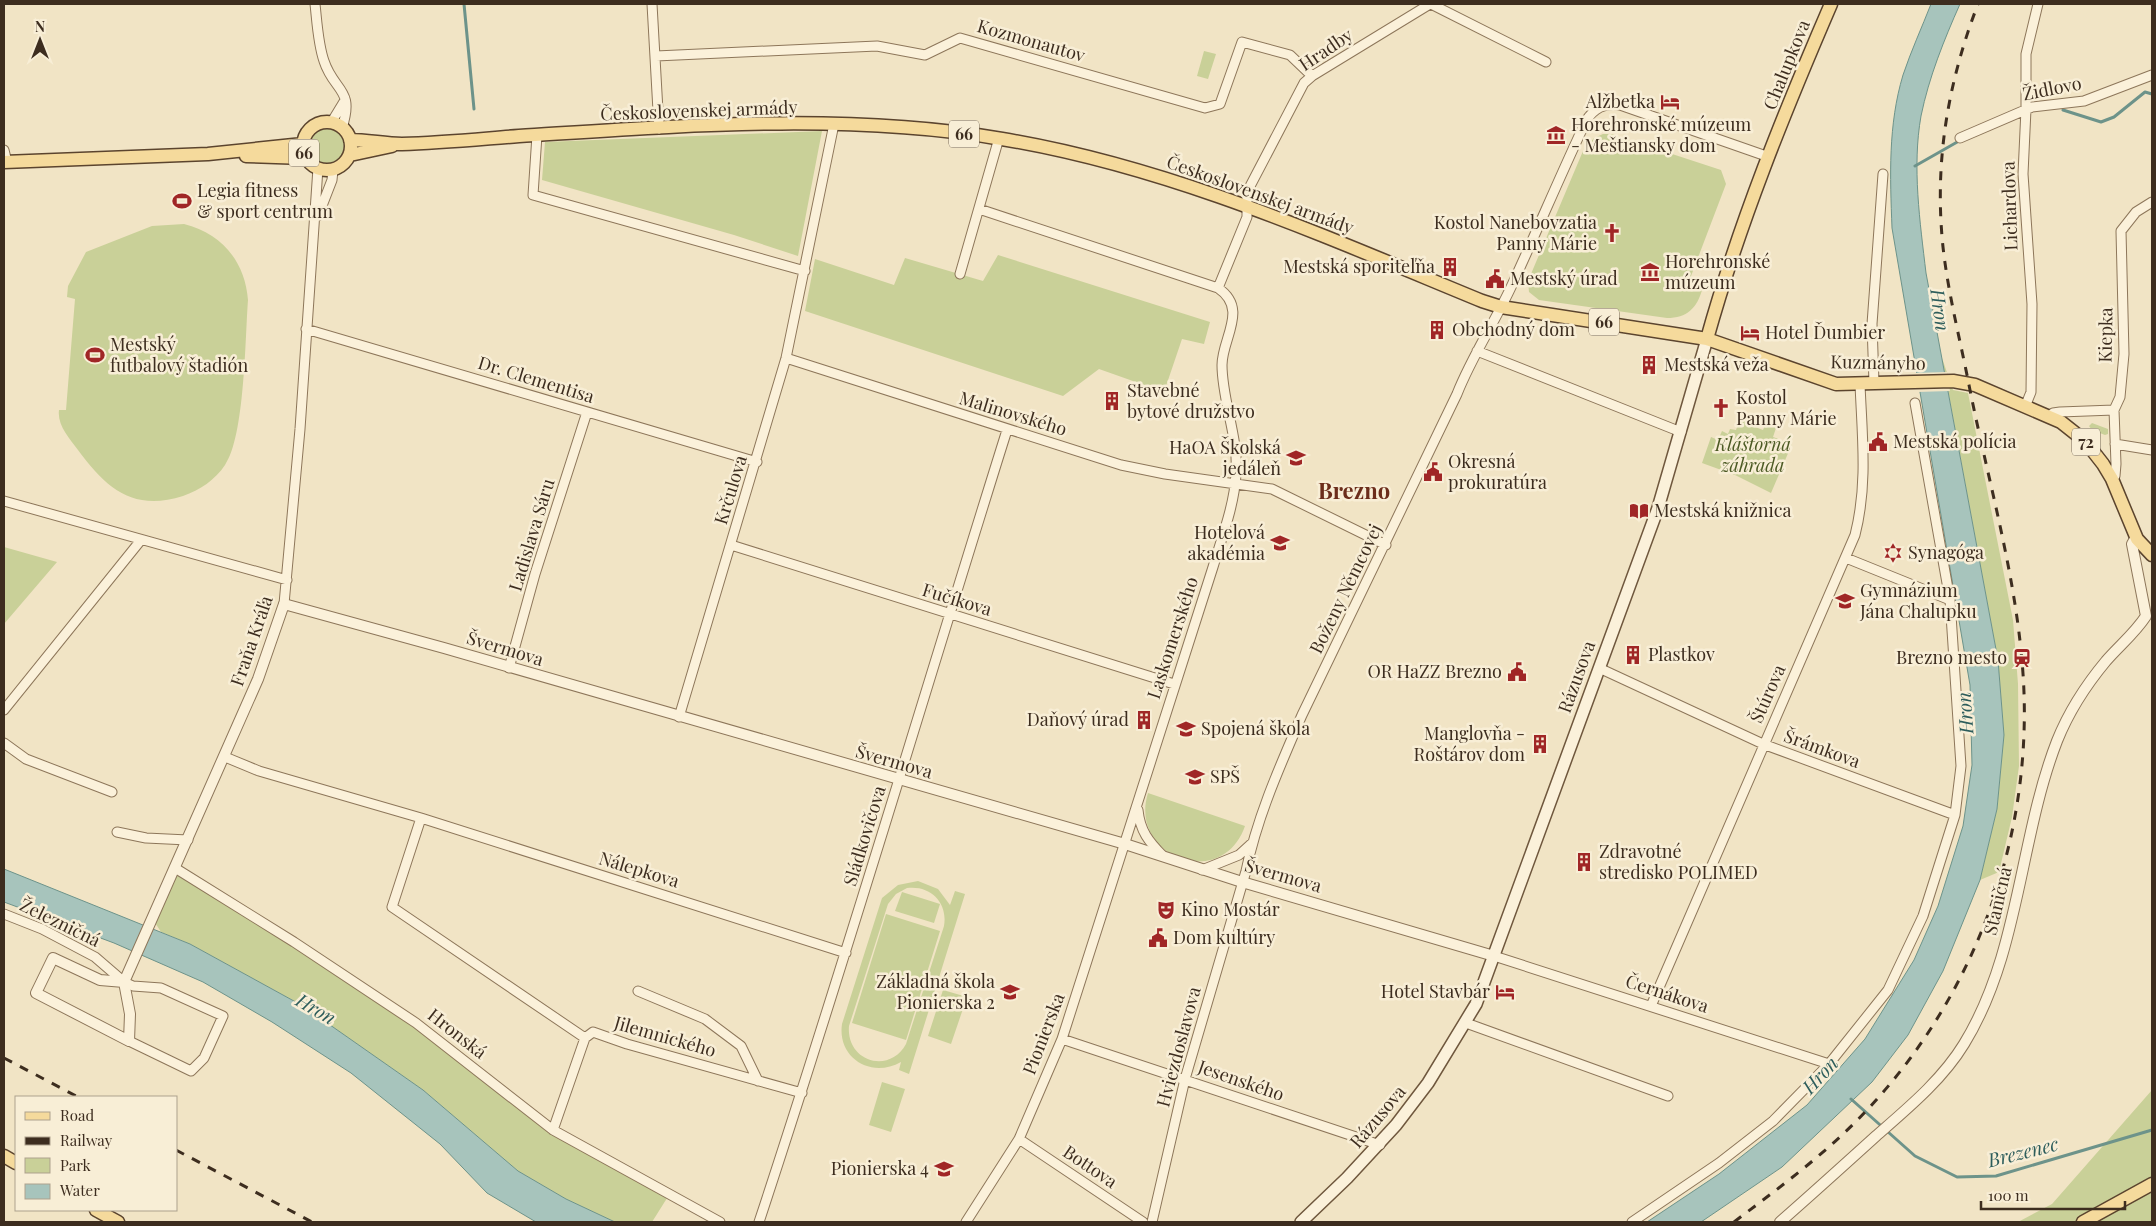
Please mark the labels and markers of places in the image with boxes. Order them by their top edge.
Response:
place label: Alžbetka [1585,89,1655,113]
hotel icon: Alžbetka [1659,91,1681,113]
place label: Horehronské múzeum - Meštiansky dom [1571,112,1751,157]
museum icon: Horehronské múzeum - Meštiansky dom [1545,124,1567,146]
place label: Legia fitness & sport centrum [197,178,333,223]
sports icon: Legia fitness & sport centrum [171,190,193,212]
place label: Kostol Nanebovzatia Panny Márie [1434,210,1597,255]
church icon: Kostol Nanebovzatia Panny Márie [1601,222,1623,244]
place label: Horehronské múzeum [1665,249,1770,294]
place label: Mestská sporiteľňa [1283,254,1435,278]
building icon: Mestská sporiteľňa [1439,256,1461,278]
museum icon: Horehronské múzeum [1639,261,1661,283]
place label: Mestský úrad [1510,266,1618,290]
public building icon: Mestský úrad [1484,268,1506,290]
place label: Obchodný dom [1452,317,1575,341]
building icon: Obchodný dom [1426,319,1448,341]
place label: Hotel Ďumbier [1765,320,1885,344]
hotel icon: Hotel Ďumbier [1739,322,1761,344]
place label: Mestský futbalový štadión [110,332,248,377]
sports icon: Mestský futbalový štadión [84,344,106,366]
place label: Mestská veža [1664,352,1769,376]
building icon: Mestská veža [1638,354,1660,376]
place label: Stavebné bytové družstvo [1127,378,1255,423]
place label: Kostol Panny Márie [1736,385,1837,430]
building icon: Stavebné bytové družstvo [1101,390,1123,412]
church icon: Kostol Panny Márie [1710,397,1732,419]
place label: Mestská polícia [1893,429,2016,453]
public building icon: Mestská polícia [1867,431,1889,453]
place label: HaOA Školská jedáleň [1169,435,1281,480]
school or university icon: HaOA Školská jedáleň [1285,447,1307,469]
place label: Okresná prokuratúra [1448,449,1547,494]
public building icon: Okresná prokuratúra [1422,461,1444,483]
place label: Mestská knižnica [1654,498,1792,522]
library icon: Mestská knižnica [1628,500,1650,522]
place label: Hotelová akadémia [1188,520,1265,565]
school or university icon: Hotelová akadémia [1269,532,1291,554]
place label: Synagóga [1908,540,1984,564]
synagogue icon: Synagóga [1882,542,1904,564]
place label: Gymnázium Jána Chalupku [1859,578,1977,623]
school or university icon: Gymnázium Jána Chalupku [1834,590,1856,612]
place label: Plastkov [1648,642,1715,666]
building icon: Plastkov [1622,644,1644,666]
place label: Brezno mesto [1896,645,2007,669]
station icon: Brezno mesto [2011,647,2033,669]
place label: OR HaZZ Brezno [1367,659,1502,683]
public building icon: OR HaZZ Brezno [1506,661,1528,683]
place label: Daňový úrad [1027,707,1130,731]
building icon: Daňový úrad [1133,709,1155,731]
place label: Spojená škola [1201,716,1310,740]
school or university icon: Spojená škola [1175,718,1197,740]
place label: Manglovňa - Roštárov dom [1414,721,1525,766]
building icon: Manglovňa - Roštárov dom [1529,733,1551,755]
place label: SPŠ [1210,764,1240,788]
school or university icon: SPŠ [1184,766,1206,788]
place label: Zdravotné stredisko POLIMED [1599,839,1758,884]
building icon: Zdravotné stredisko POLIMED [1573,851,1595,873]
place label: Kino Mostár [1181,897,1280,921]
theatre icon: Kino Mostár [1155,899,1177,921]
place label: Dom kultúry [1173,925,1275,949]
public building icon: Dom kultúry [1147,927,1169,949]
place label: Základná škola Pionierska 2 [876,969,995,1014]
place label: Hotel Stavbár [1381,979,1490,1003]
school or university icon: Základná škola Pionierska 2 [999,981,1021,1003]
hotel icon: Hotel Stavbár [1494,981,1516,1003]
place label: Pionierska 4 [831,1156,929,1180]
school or university icon: Pionierska 4 [933,1158,955,1180]

